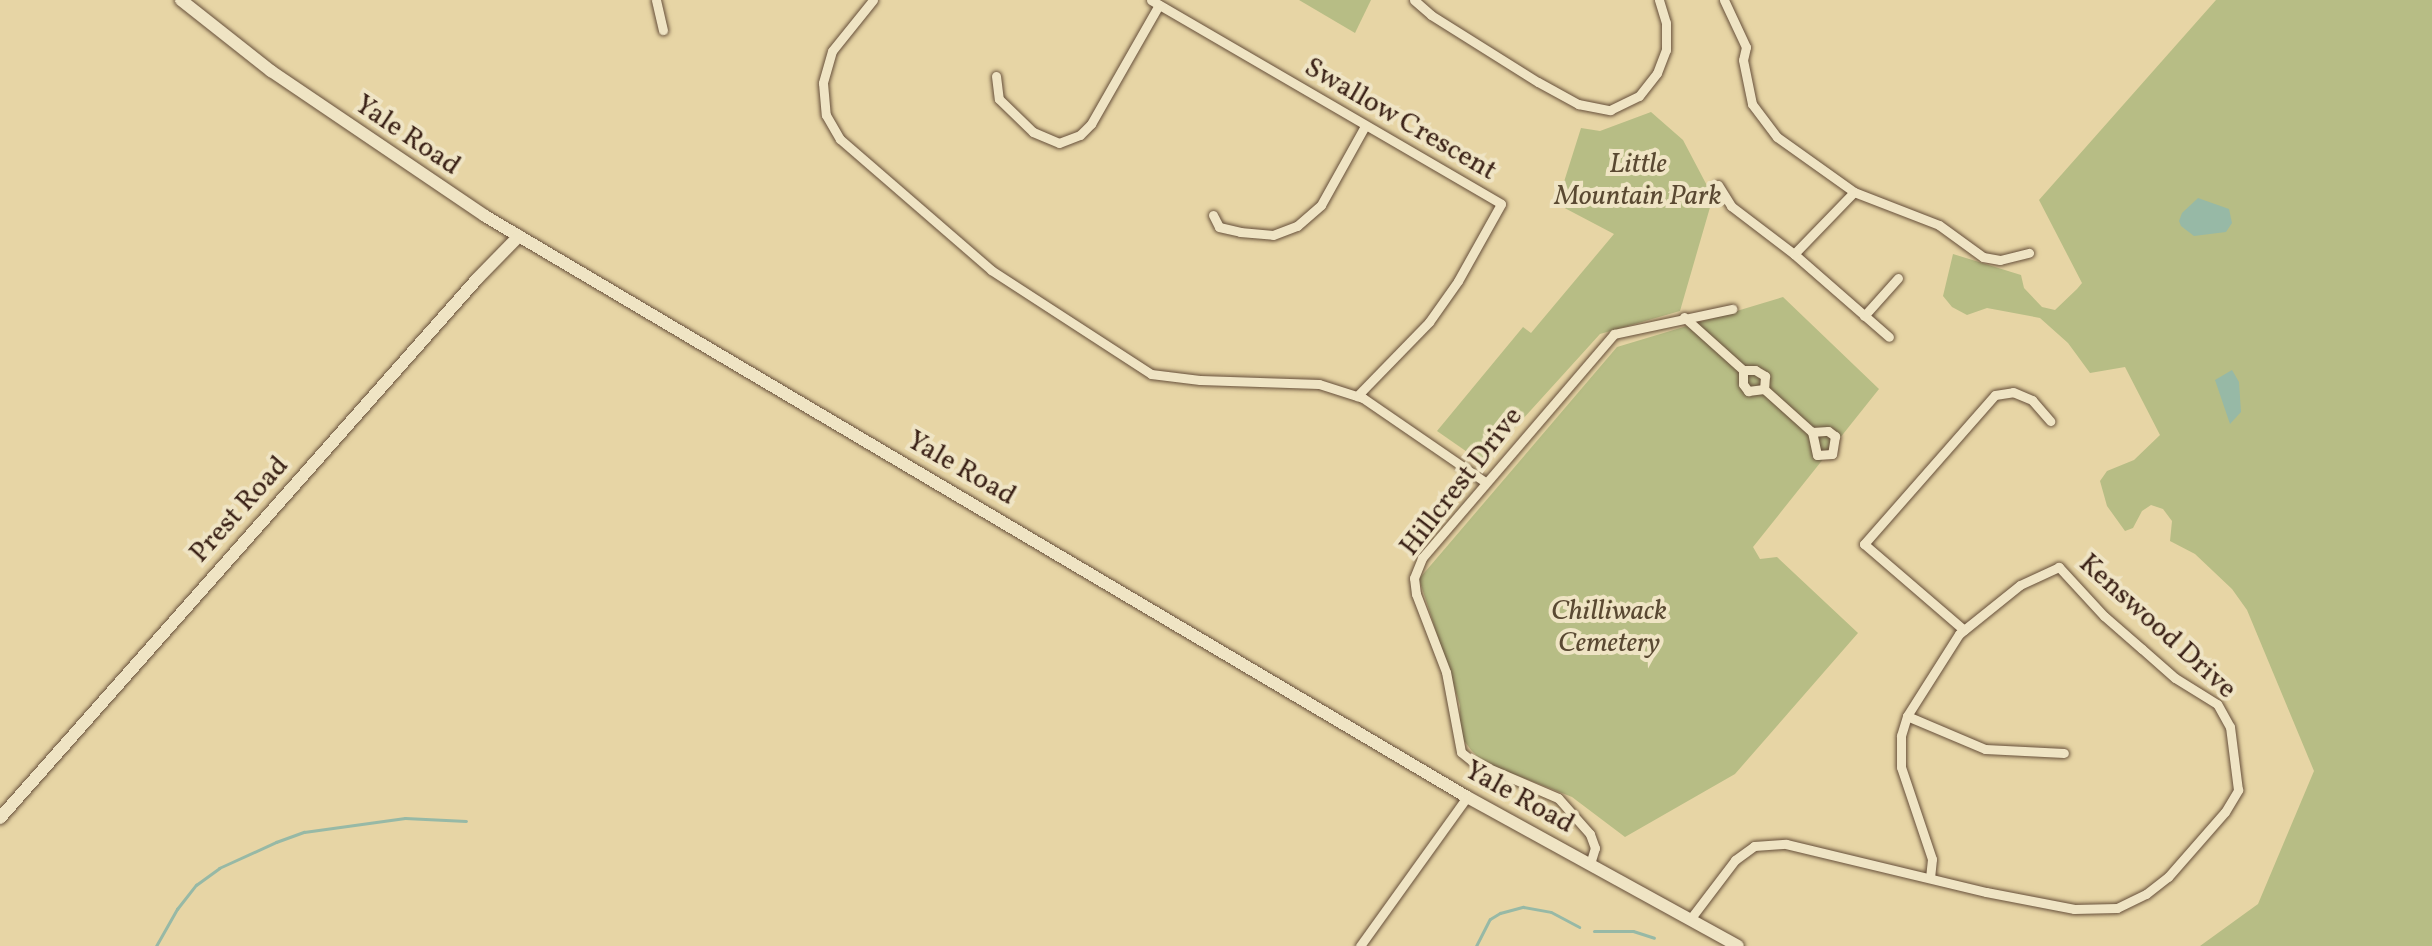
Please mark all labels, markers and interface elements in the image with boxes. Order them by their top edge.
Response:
street label: Swallow Crescent [1298,51,1502,189]
street label: Yale Road [348,88,466,184]
park label: Little Mountain Park [1555,148,1721,214]
street label: Hillcrest Drive [1393,401,1531,563]
street label: Yale Road [901,424,1021,514]
street label: Prest Road [183,450,297,570]
street label: Kenswood Drive [2071,548,2243,706]
park label: Chilliwack Cemetery [1551,595,1667,661]
street label: Yale Road [1458,754,1580,842]

